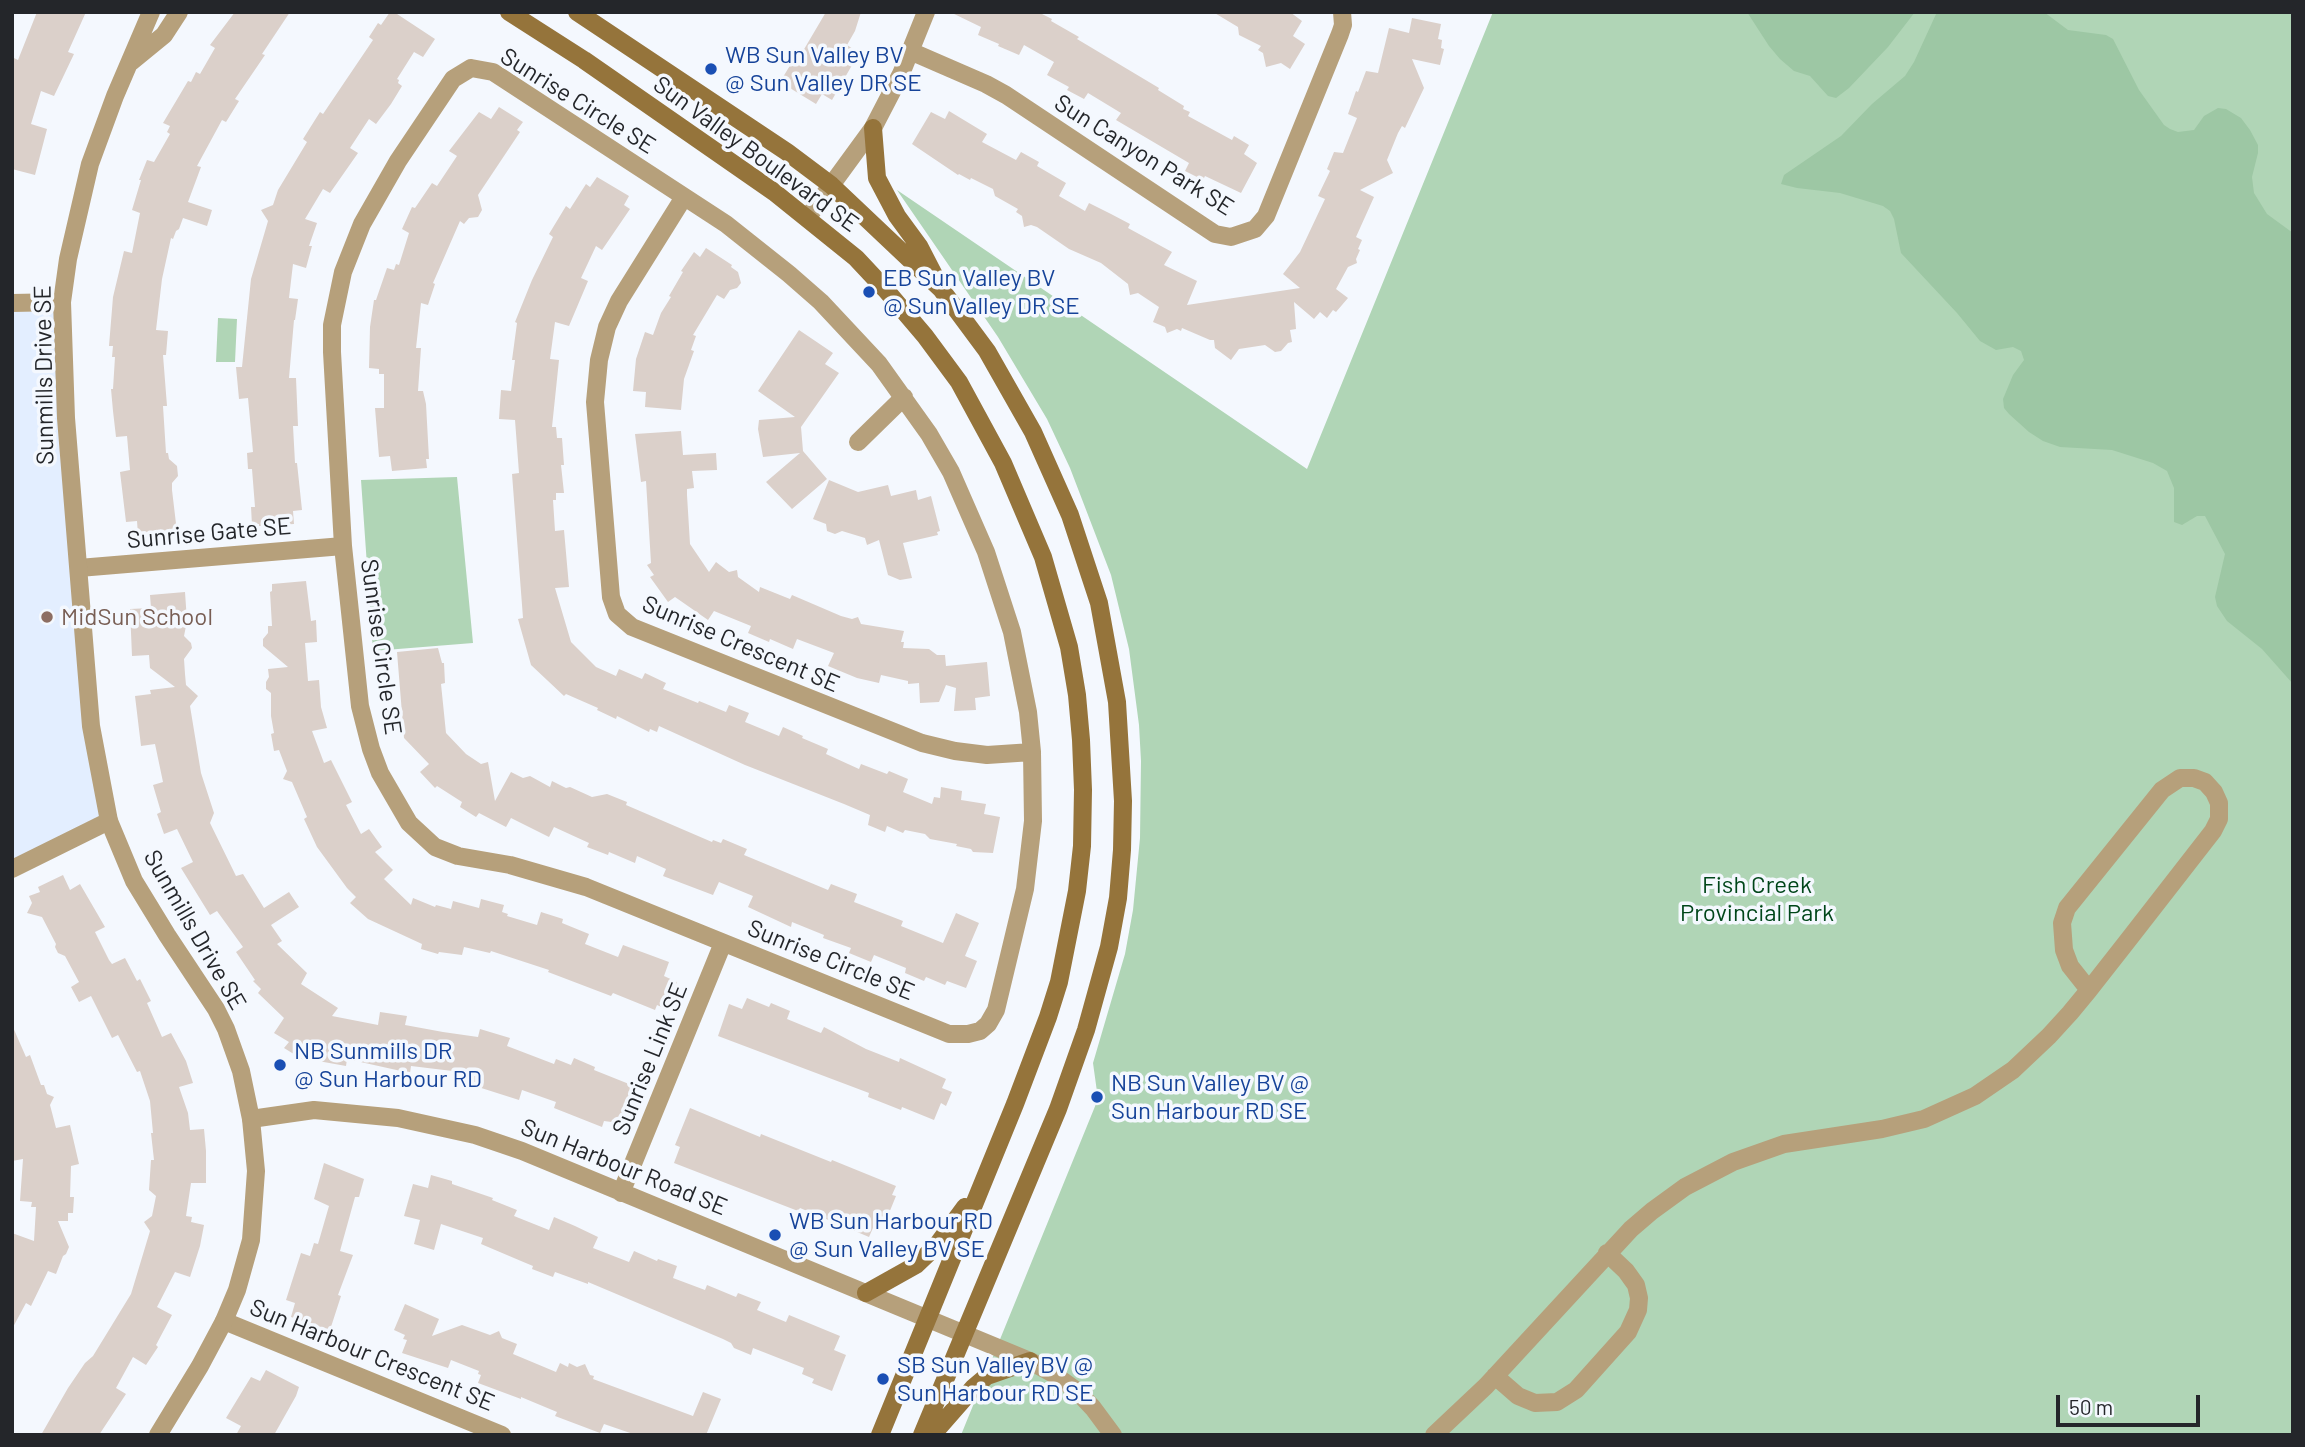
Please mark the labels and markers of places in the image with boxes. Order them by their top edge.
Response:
place label: WB Sun Valley BV @ Sun Valley DR SE [725,41,922,97]
marker: WB Sun Valley BV @ Sun Valley DR SE [703,61,719,77]
place label: EB Sun Valley BV @ Sun Valley DR SE [883,264,1080,320]
marker: EB Sun Valley BV @ Sun Valley DR SE [861,284,877,300]
place label: MidSun School [61,603,213,631]
marker: MidSun School [39,609,55,625]
place label: NB Sunmills DR @ Sun Harbour RD [294,1037,482,1093]
marker: NB Sunmills DR @ Sun Harbour RD [272,1057,288,1073]
place label: NB Sun Valley BV @ Sun Harbour RD SE [1111,1069,1309,1125]
marker: NB Sun Valley BV @ Sun Harbour RD SE [1089,1089,1105,1105]
place label: WB Sun Harbour RD @ Sun Valley BV SE [789,1207,993,1263]
marker: WB Sun Harbour RD @ Sun Valley BV SE [767,1227,783,1243]
place label: SB Sun Valley BV @ Sun Harbour RD SE [897,1351,1094,1407]
marker: SB Sun Valley BV @ Sun Harbour RD SE [875,1371,891,1387]

